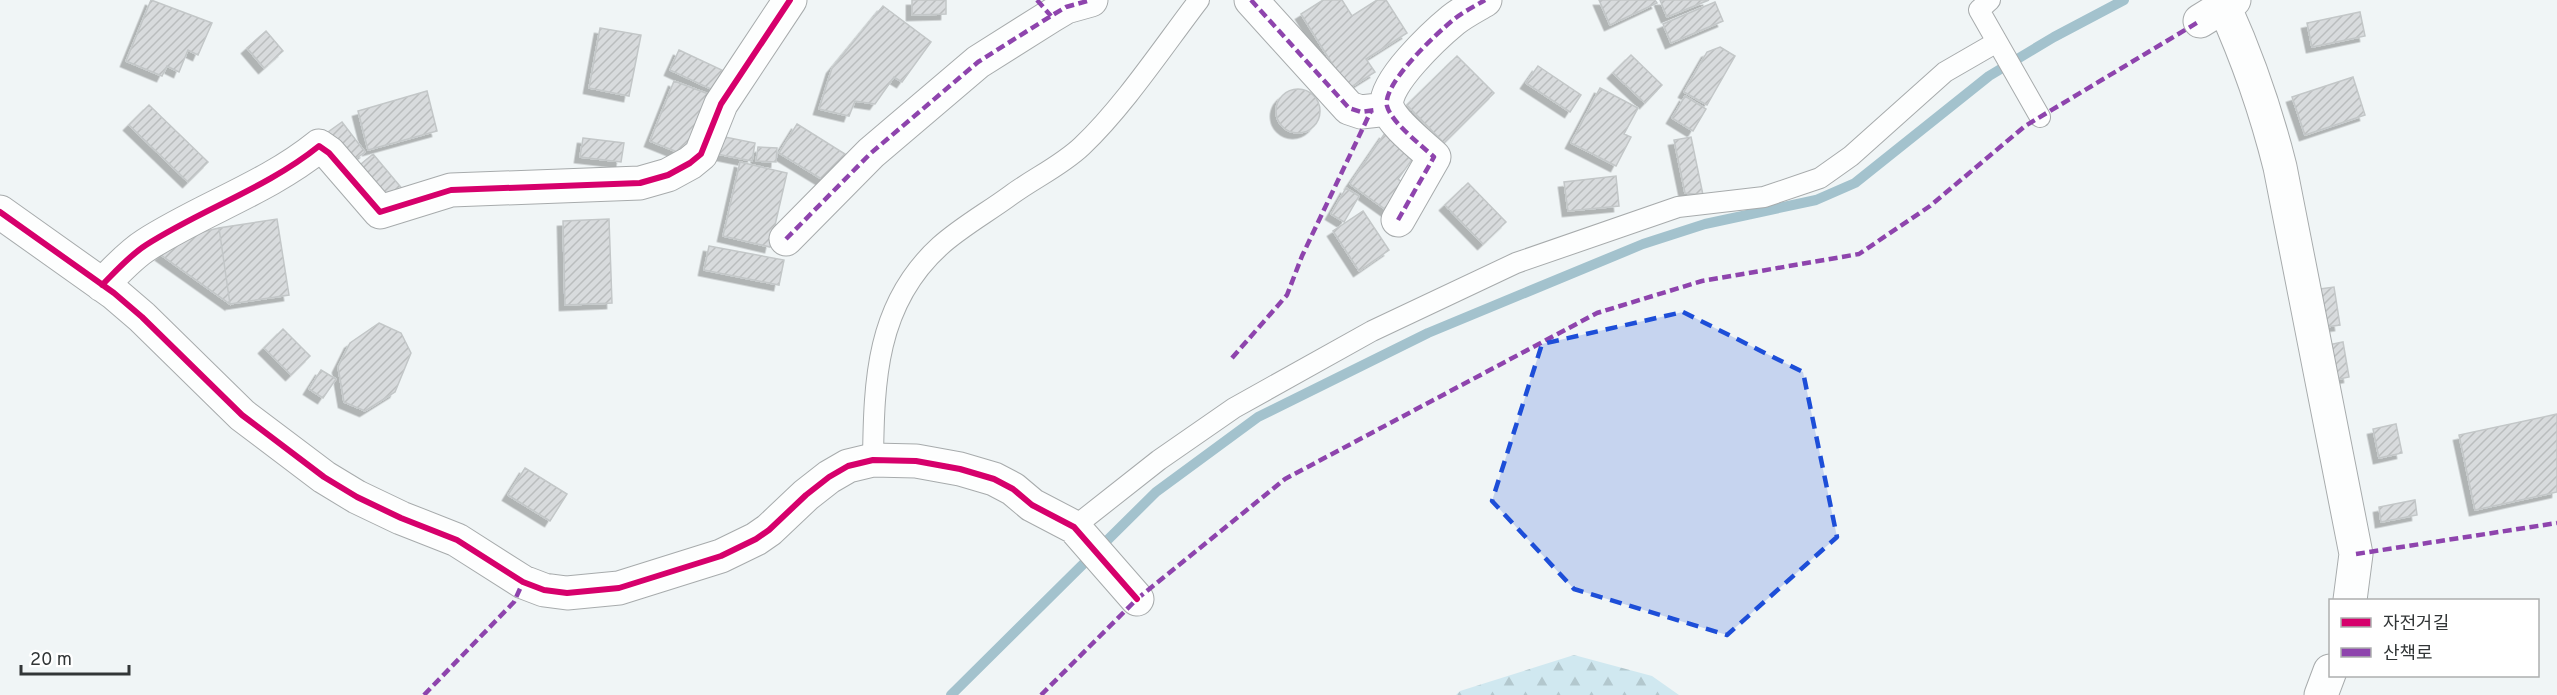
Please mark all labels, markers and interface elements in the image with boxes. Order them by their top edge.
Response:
legend [2329,599,2539,677]
text: 자전거길 [2383,613,2449,636]
scale bar [21,638,129,676]
text: 산책로 [2383,643,2433,666]
text: 20 m [30,649,72,672]

